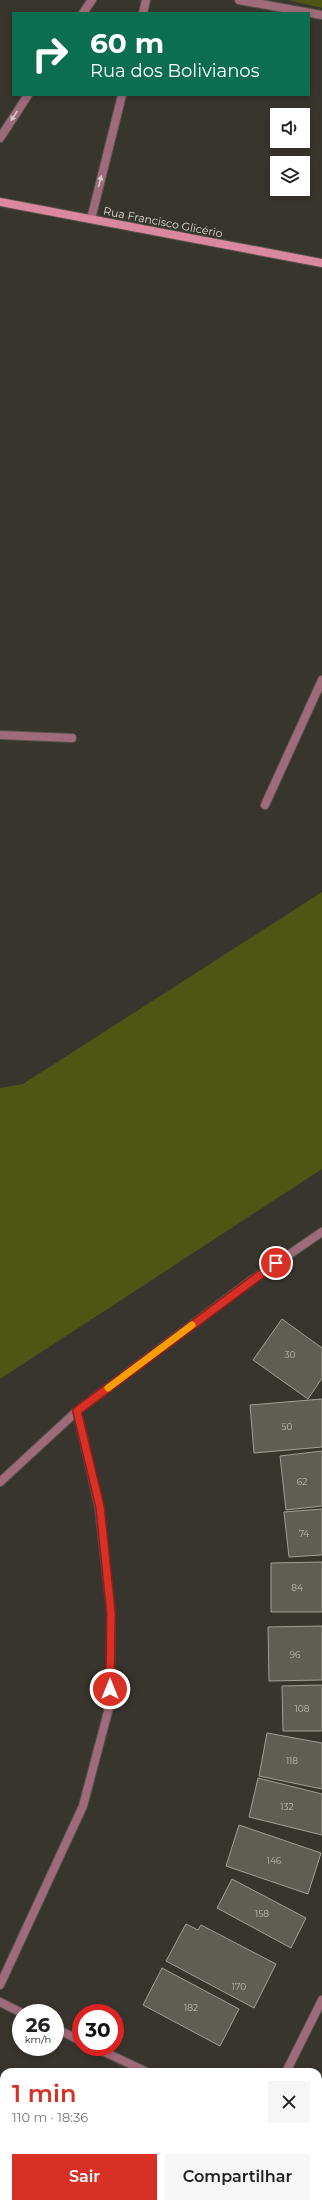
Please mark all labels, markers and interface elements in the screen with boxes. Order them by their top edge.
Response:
text: 60 m [90,26,164,60]
icon: right [24,28,76,80]
text: Rua dos Bolivianos [90,60,259,82]
map controls [270,108,310,196]
button: sound [270,108,310,148]
one-way arrow [10,111,18,122]
button: layers [270,156,310,196]
one-way arrow [97,175,103,187]
street label: Rua Francisco Glicério [102,204,224,240]
pin [259,1246,293,1280]
icon: arrive [265,1252,287,1274]
house number: 30 [284,1349,296,1360]
house number: 50 [281,1421,293,1432]
house number: 62 [297,1476,307,1487]
house number: 74 [299,1528,309,1539]
house number: 84 [291,1582,303,1593]
house number: 96 [290,1649,301,1660]
position arrow [89,1668,131,1710]
house number: 108 [295,1703,310,1714]
house number: 118 [286,1755,298,1766]
house number: 132 [280,1801,294,1812]
house number: 146 [267,1855,282,1866]
house number: 158 [255,1908,269,1919]
house number: 170 [232,1981,246,1992]
house number: 182 [184,2002,198,2013]
speed limit sign: 30 [72,2004,124,2056]
text: 26 [26,2013,50,2037]
text: km/h [25,2033,51,2046]
text: 1 min [12,2079,76,2108]
button: close [268,2081,310,2123]
text: 110 m · 18:36 [12,2109,88,2125]
button: Sair [12,2154,157,2200]
button: Compartilhar [165,2154,310,2200]

